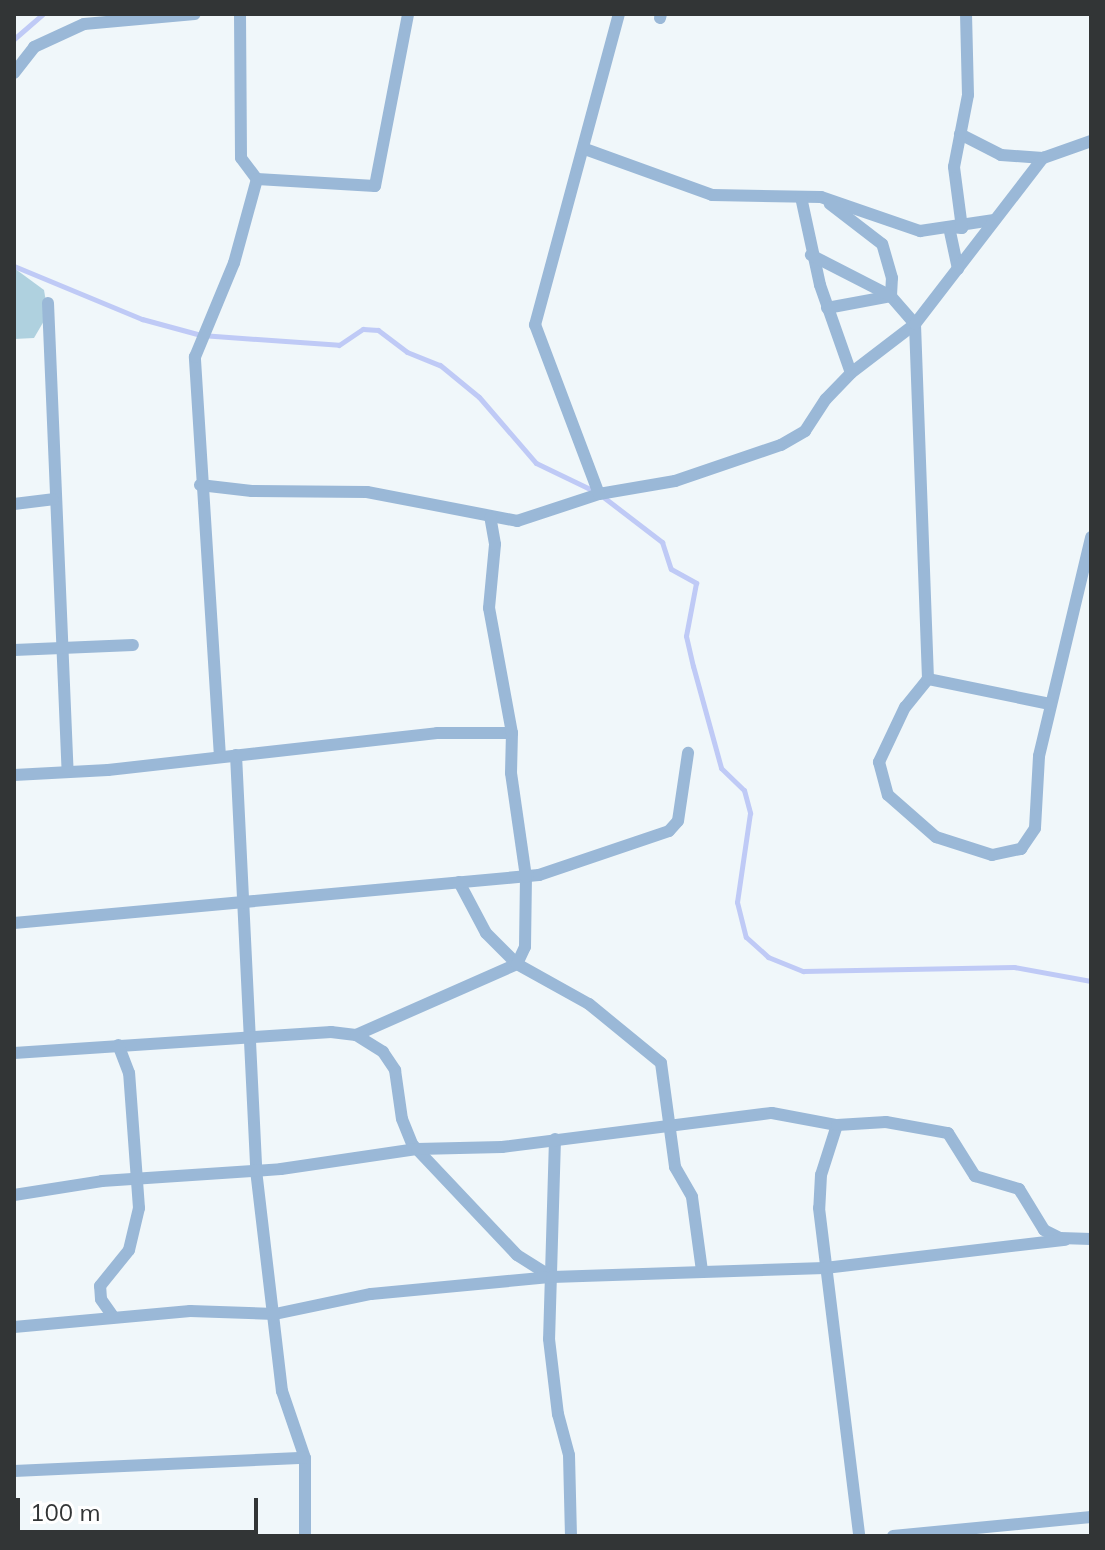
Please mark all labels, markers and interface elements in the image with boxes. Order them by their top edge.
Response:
scale bar [20,1482,262,1532]
text: 100 m [30,1497,101,1527]

